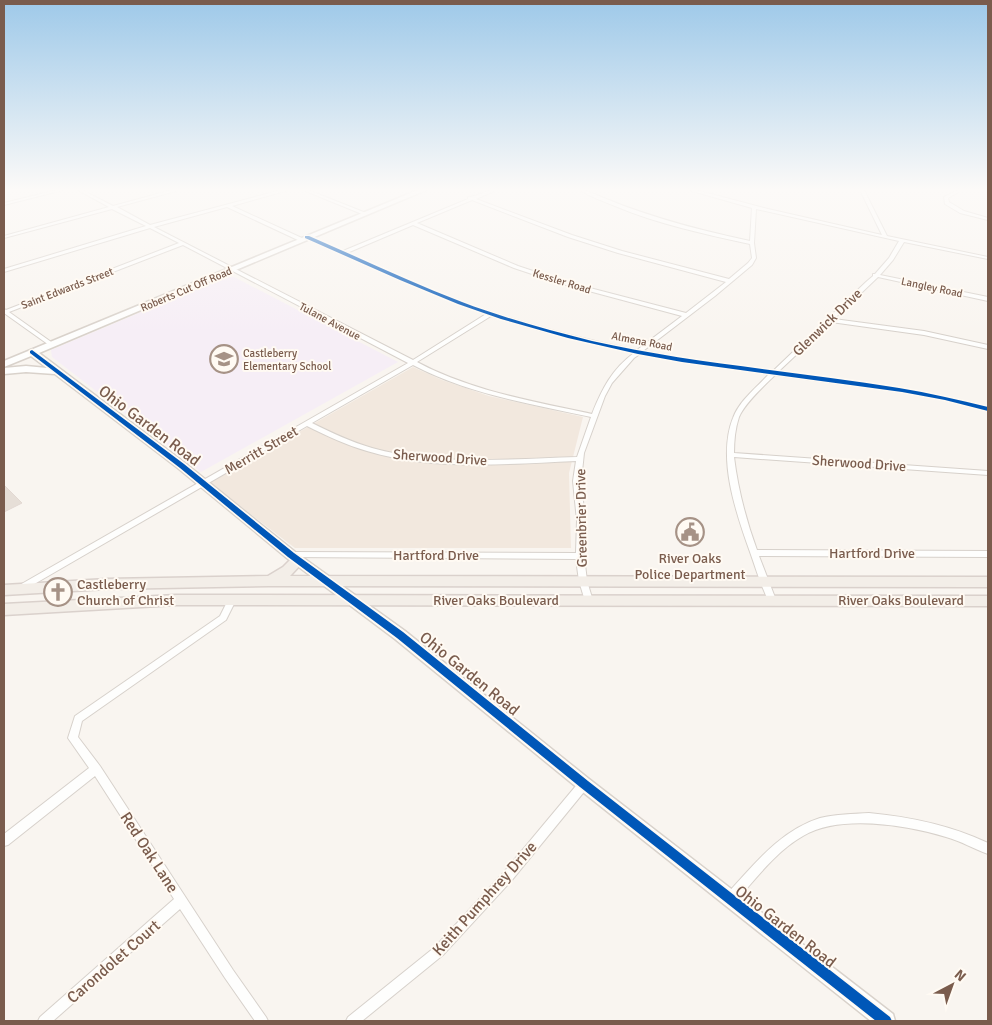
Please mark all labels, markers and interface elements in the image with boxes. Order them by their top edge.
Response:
street label: Roberts Cut Off Road [139,264,234,315]
street label: Saint Edwards Street [19,265,115,312]
street label: Kessler Road [531,266,593,297]
street label: Langley Road [900,275,964,300]
street label: Glenwick Drive [789,285,865,360]
street label: Tulane Avenue [297,300,363,343]
street label: Almena Road [610,329,674,354]
school or university icon: Castleberry Elementary School [209,344,239,374]
place label: Castleberry Elementary School [243,347,331,373]
street label: Ohio Garden Road [94,381,204,471]
street label: Merritt Street [222,423,301,478]
street label: Sherwood Drive [392,446,488,469]
street label: Sherwood Drive [811,452,907,475]
street label: Greenbrier Drive [572,469,591,567]
public building icon: River Oaks Police Department [675,517,705,547]
street label: Hartford Drive [829,545,915,562]
street label: Hartford Drive [393,547,479,564]
place label: River Oaks Police Department [635,550,746,583]
place label: Castleberry Church of Christ [77,576,174,609]
church icon: Castleberry Church of Christ [43,577,73,607]
street label: River Oaks Boulevard [433,592,559,609]
street label: River Oaks Boulevard [838,592,964,609]
street label: Ohio Garden Road [415,627,523,720]
street label: Red Oak Lane [116,808,183,897]
street label: Keith Pumphrey Drive [428,837,541,960]
street label: Ohio Garden Road [731,881,840,972]
street label: Carondolet Court [63,916,165,1008]
north arrow [927,960,977,1010]
text: N [951,966,969,985]

